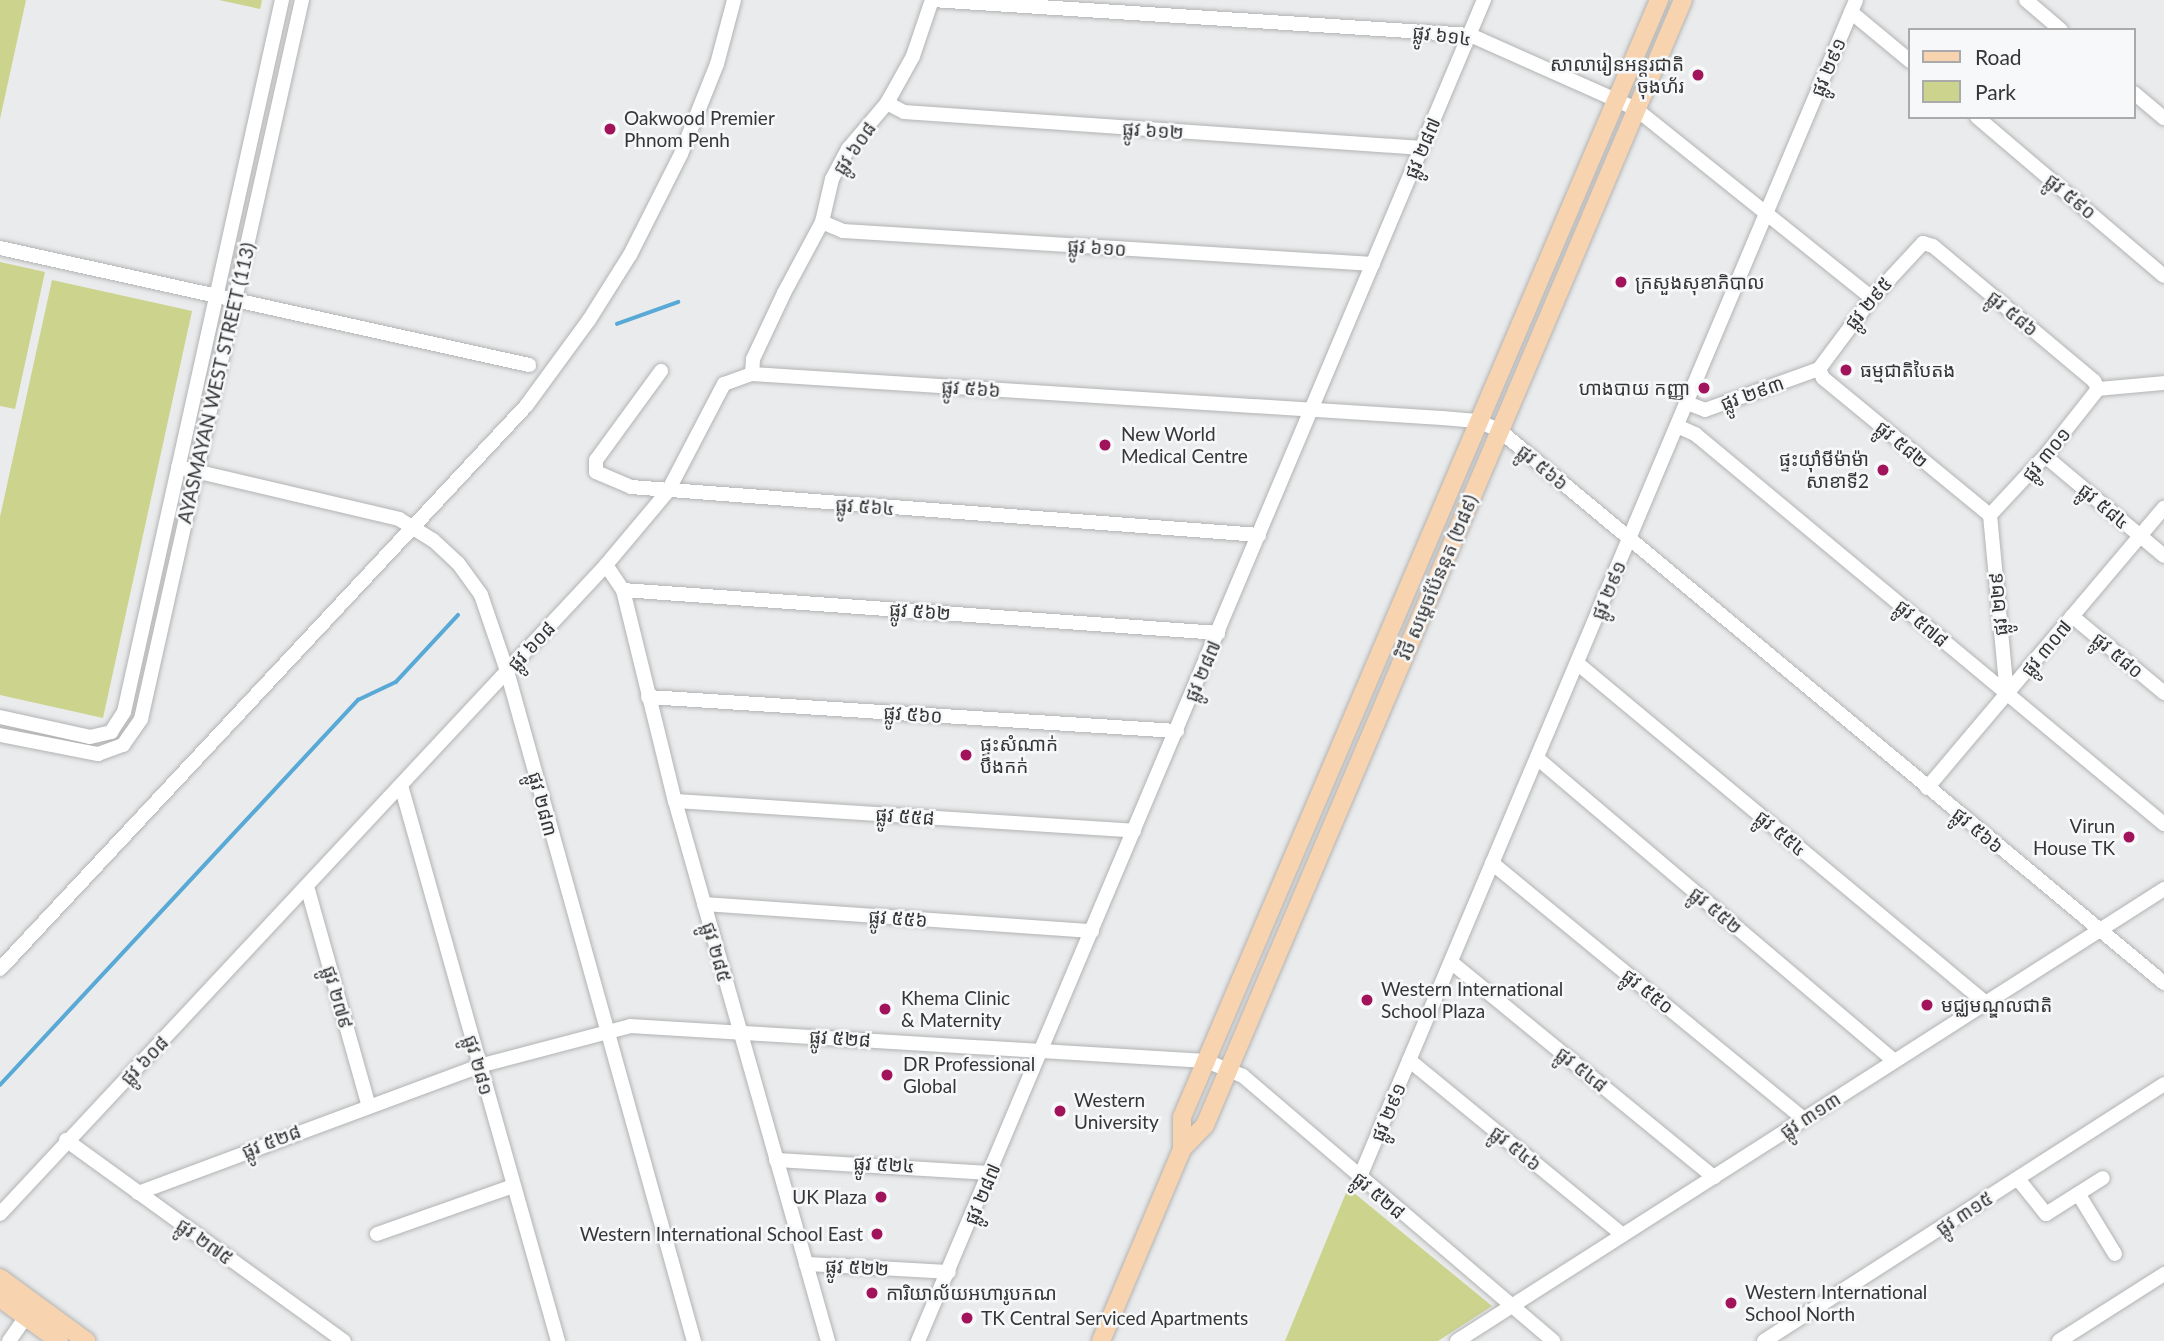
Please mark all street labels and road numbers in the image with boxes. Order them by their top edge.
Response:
street label: ផ្លូវ ៦១៤ [1411,20,1473,50]
street label: ផ្លូវ ២៩១ [1805,34,1851,100]
street label: ផ្លូវ ២៨៧ [1399,114,1445,182]
street label: ផ្លូវ ៦១២ [1122,116,1184,144]
street label: ផ្លូវ ៦០៨ [828,117,880,179]
street label: ផ្លូវ ៥៩០ [2041,168,2101,224]
street label: ផ្លូវ ៦១០ [1067,234,1127,260]
street label: AYASMAYAN WEST STREET (113) [172,240,260,526]
street label: ផ្លូវ ២៩៥ [1839,272,1897,334]
street label: ផ្លូវ ៥៨៦ [1983,285,2043,341]
street label: ផ្លូវ ២៩៣ [1717,371,1787,415]
street label: ផ្លូវ ៥៦៦ [941,375,1001,401]
street label: ផ្លូវ ៥៨២ [1871,415,1933,473]
street label: ផ្លូវ ៣០១ [2017,422,2075,486]
street label: ផ្លូវ ៥៦៦ [1513,439,1573,495]
street label: ផ្លូវ ៥៨៤ [2074,478,2134,534]
street label: វិថី សម្តេចប៉ែននុត (២៨៩) [1392,491,1482,663]
street label: ផ្លូវ ៥៦៤ [835,493,895,519]
street label: ផ្លូវ ២៩១ [1585,557,1631,623]
street label: ផ្លូវ ២២៩ [1984,571,2012,637]
street label: ផ្លូវ ៥៧៨ [1891,594,1953,652]
street label: ផ្លូវ ៥៦២ [889,597,951,625]
street label: ផ្លូវ ៣០៧ [2016,615,2076,681]
street label: ផ្លូវ ៦០៨ [502,617,560,675]
street label: ផ្លូវ ៥៨០ [2088,627,2148,683]
street label: ផ្លូវ ២៨៧ [1179,637,1225,705]
street label: ផ្លូវ ៥៦០ [883,701,943,727]
street label: ផ្លូវ ២៨៣ [523,769,563,839]
street label: ផ្លូវ ៥៦៦ [1948,802,2008,858]
street label: ផ្លូវ ៥៥៨ [875,803,935,829]
street label: ផ្លូវ ៥៥៤ [1751,805,1811,861]
street label: ផ្លូវ ៥៥២ [1685,881,1747,939]
street label: ផ្លូវ ៥៥៦ [868,905,928,931]
street label: ផ្លូវ ២៨៥ [698,919,736,985]
street label: ផ្លូវ ២៧៩ [318,963,358,1031]
street label: ផ្លូវ ៥៥០ [1618,963,1678,1019]
street label: ផ្លូវ ៥២៨ [809,1024,871,1052]
street label: ផ្លូវ ៦០៨ [115,1031,173,1089]
street label: ផ្លូវ ២៨១ [460,1032,498,1098]
street label: ផ្លូវ ៥៤៨ [1552,1041,1612,1097]
street label: ផ្លូវ ២៩១ [1365,1079,1411,1145]
street label: ផ្លូវ ៣១៣ [1775,1087,1845,1143]
street label: ផ្លូវ ៥២៨ [238,1119,304,1163]
street label: ផ្លូវ ៥៤៦ [1486,1120,1546,1176]
street label: ផ្លូវ ៥២៤ [853,1151,915,1177]
street label: ផ្លូវ ២៨៧ [959,1160,1005,1228]
street label: ផ្លូវ ៥២៨ [1348,1166,1410,1224]
street label: ផ្លូវ ៣១៥ [1931,1186,1997,1240]
street label: ផ្លូវ ២៧៥ [172,1213,238,1269]
street label: ផ្លូវ ៥២២ [825,1254,889,1280]

